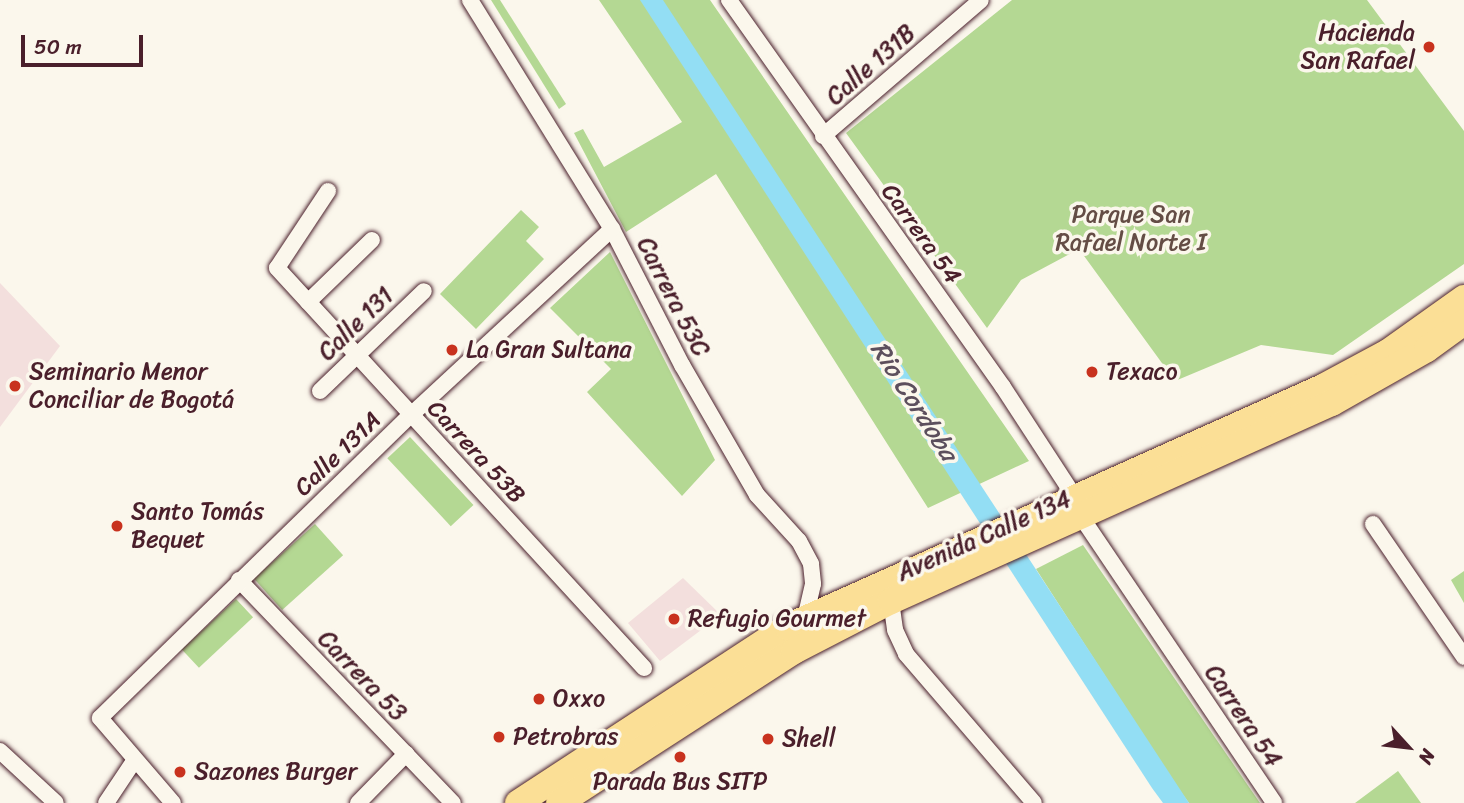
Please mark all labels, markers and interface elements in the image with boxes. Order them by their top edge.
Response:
street label: Calle 131B [821,19,921,111]
place label: Hacienda San Rafael [1301,19,1415,75]
scale bar [24,21,147,65]
text: 50 m [34,28,82,66]
marker: Hacienda San Rafael [1421,39,1437,55]
street label: Carrera 54 [875,178,967,290]
park label: Parque San Rafael Norte I [1055,201,1207,257]
street label: Carrera 53C [631,233,715,361]
street label: Calle 131 [313,281,399,367]
water label: Rio Cordoba [864,335,964,467]
place label: La Gran Sultana [466,336,634,364]
marker: La Gran Sultana [444,342,460,358]
place label: Seminario Menor Conciliar de Bogotá [29,358,235,414]
place label: Texaco [1106,358,1178,386]
marker: Texaco [1084,364,1100,380]
marker: Seminario Menor Conciliar de Bogotá [7,378,23,394]
street label: Carrera 53B [421,395,531,509]
street label: Calle 131A [289,406,387,502]
street label: Avenida Calle 134 [893,485,1075,587]
place label: Santo Tomás Bequet [131,498,265,554]
marker: Santo Tomás Bequet [109,518,125,534]
place label: Refugio Gourmet [688,605,865,633]
marker: Refugio Gourmet [666,611,682,627]
street label: Carrera 53 [312,625,412,727]
street label: Carrera 54 [1198,660,1288,772]
place label: Oxxo [553,685,605,713]
marker: Oxxo [531,691,547,707]
north arrow [1373,712,1443,782]
place label: Petrobras [513,723,618,751]
place label: Shell [782,725,836,753]
marker: Petrobras [491,729,507,745]
marker: Shell [760,731,776,747]
text: N [1409,743,1445,770]
marker: Parada Bus SITP [672,749,688,765]
place label: Sazones Burger [194,758,357,786]
marker: Sazones Burger [172,764,188,780]
place label: Parada Bus SITP [592,768,768,796]

